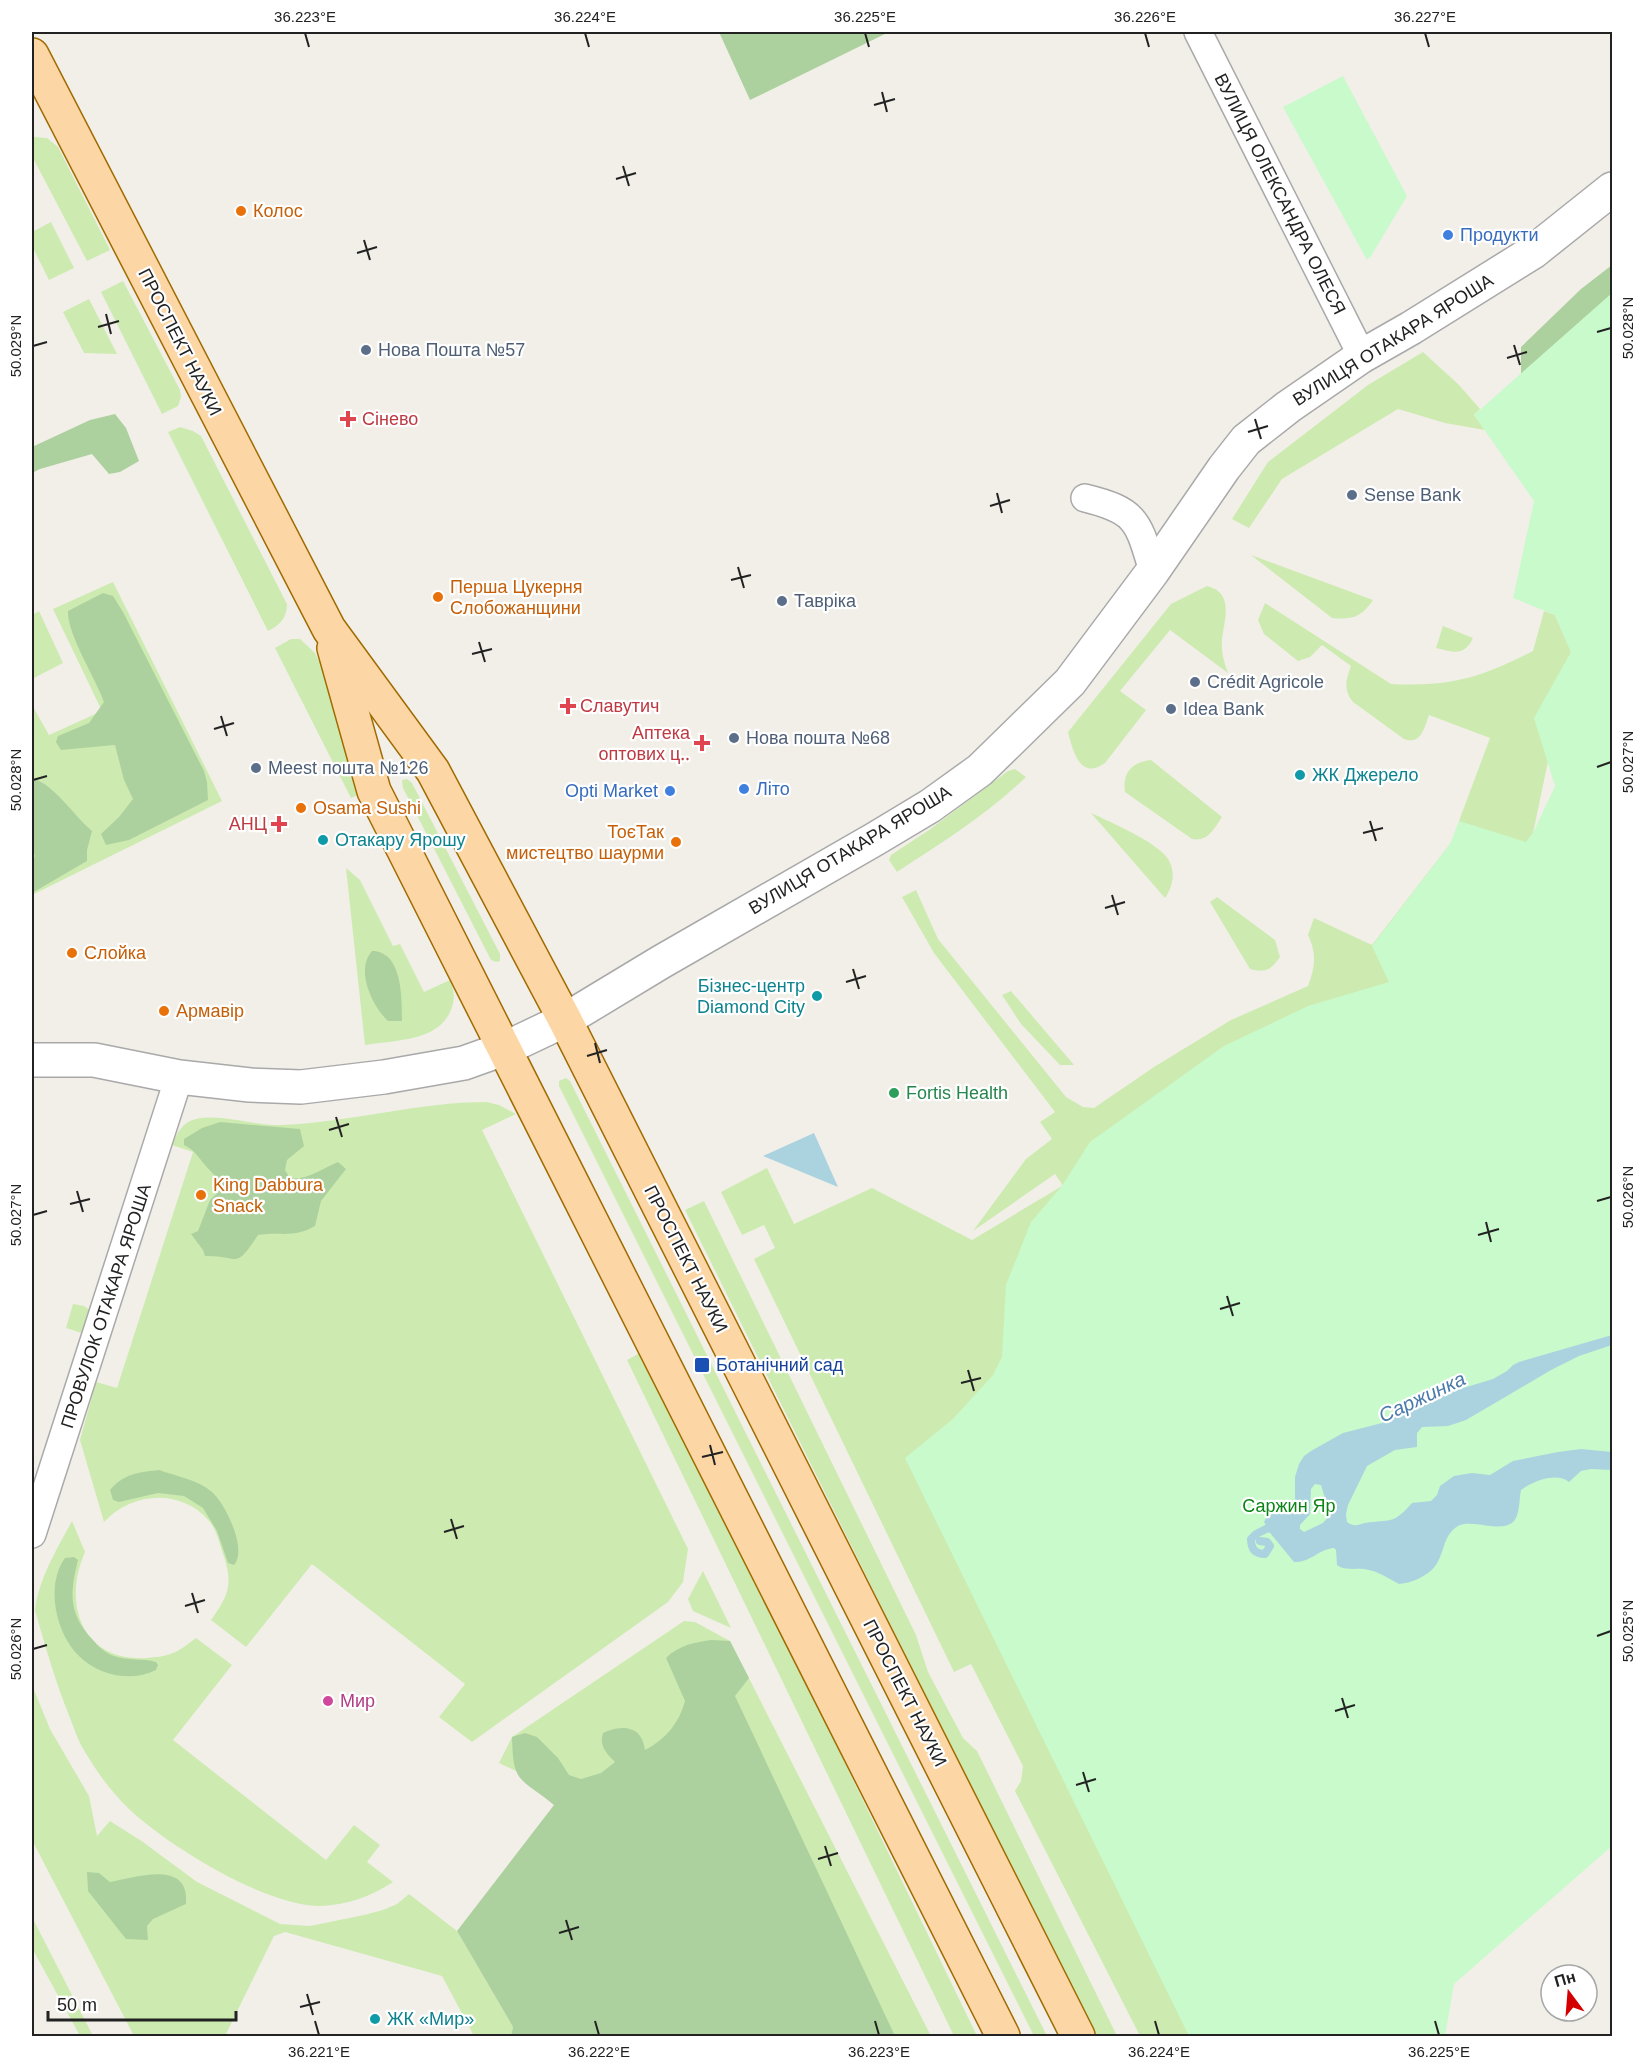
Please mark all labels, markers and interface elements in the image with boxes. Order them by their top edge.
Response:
text: 36.223°E [274,8,336,25]
text: 36.224°E [554,8,616,25]
text: 36.225°E [834,8,896,25]
text: 36.226°E [1114,8,1176,25]
text: 36.227°E [1394,8,1456,25]
street label: ВУЛИЦЯ ОЛЕКСАНДРА ОЛЕСЯ [1210,70,1350,318]
place label: Колос [253,201,303,221]
marker: Колос [234,204,248,218]
place label: Продукти [1460,225,1538,245]
marker: Продукти [1441,228,1455,242]
street label: ПРОСПЕКТ НАУКИ [134,265,226,419]
street label: ВУЛИЦЯ ОТАКАРА ЯРОША [1289,270,1497,410]
text: 50.028°N [1619,297,1636,359]
text: 50.029°N [7,315,24,377]
place label: Нова Пошта №57 [378,340,525,360]
marker: Нова Пошта №57 [359,343,373,357]
place label: Сінево [362,409,418,429]
marker: Сінево [339,410,357,428]
place label: Sense Bank [1364,485,1462,505]
marker: Sense Bank [1345,488,1359,502]
place label: Перша Цукерня Слобожанщини [450,577,583,618]
marker: Перша Цукерня Слобожанщини [431,590,445,604]
place label: Тавріка [794,591,857,611]
marker: Тавріка [775,594,789,608]
place label: Crédit Agricole [1207,672,1324,692]
marker: Crédit Agricole [1188,675,1202,689]
place label: Славутич [580,696,659,716]
marker: Славутич [561,699,575,713]
place label: Idea Bank [1183,699,1265,719]
marker: Idea Bank [1164,702,1178,716]
place label: Аптека оптових ц‥ [599,723,691,764]
place label: Нова пошта №68 [746,728,890,748]
marker: Нова пошта №68 [727,731,741,745]
text: 50.027°N [1619,731,1636,793]
marker: Аптека оптових ц‥ [695,736,709,750]
text: 50.028°N [7,749,24,811]
place label: Meest пошта №126 [268,758,429,778]
marker: Meest пошта №126 [249,761,263,775]
place label: ЖК Джерело [1312,765,1419,785]
marker: ЖК Джерело [1293,768,1307,782]
place label: Літо [756,779,790,799]
place label: Opti Market [565,781,658,801]
marker: Літо [737,782,751,796]
street label: ВУЛИЦЯ ОТАКАРА ЯРОША [745,782,955,918]
marker: Opti Market [663,784,677,798]
place label: Osama Sushi [313,798,421,818]
marker: Osama Sushi [294,801,308,815]
place label: АНЦ [229,814,267,834]
marker: АНЦ [272,817,286,831]
place label: ТоєТак мистецтво шаурми [506,822,664,863]
place label: Отакару Ярошу [335,830,466,850]
marker: Отакару Ярошу [316,833,330,847]
marker: ТоєТак мистецтво шаурми [669,835,683,849]
place label: Слойка [84,943,147,963]
marker: Слойка [65,946,79,960]
place label: Бізнес-центр Diamond City [697,976,805,1017]
marker: Бізнес-центр Diamond City [810,989,824,1003]
place label: Армавір [176,1001,244,1021]
marker: Армавір [157,1004,171,1018]
place label: Fortis Health [906,1083,1008,1103]
marker: Fortis Health [887,1086,901,1100]
text: 50.026°N [1619,1166,1636,1228]
place label: King Dabbura Snack [213,1175,324,1216]
street label: ПРОВУЛОК ОТАКАРА ЯРОША [57,1181,155,1431]
street label: ПРОСПЕКТ НАУКИ [640,1182,732,1336]
text: 50.027°N [7,1184,24,1246]
marker: King Dabbura Snack [194,1188,208,1202]
place label: Ботанічний сад [716,1355,844,1375]
marker: Ботанічний сад [693,1356,711,1374]
water label: Саржинка [1375,1367,1469,1427]
park label: Саржин Яр [1242,1496,1336,1516]
text: 50.025°N [1619,1600,1636,1662]
street label: ПРОСПЕКТ НАУКИ [859,1616,951,1770]
text: 50.026°N [7,1618,24,1680]
place label: Мир [340,1691,375,1711]
marker: Мир [321,1694,335,1708]
north arrow [1539,1963,1599,2023]
text: Пн [1552,1968,1578,1990]
scale bar [48,1984,236,2022]
text: 50 m [57,1995,97,2015]
place label: ЖК «Мир» [387,2009,474,2029]
marker: ЖК «Мир» [368,2012,382,2026]
text: 36.221°E [288,2043,350,2060]
text: 36.222°E [568,2043,630,2060]
text: 36.223°E [848,2043,910,2060]
text: 36.224°E [1128,2043,1190,2060]
text: 36.225°E [1408,2043,1470,2060]

